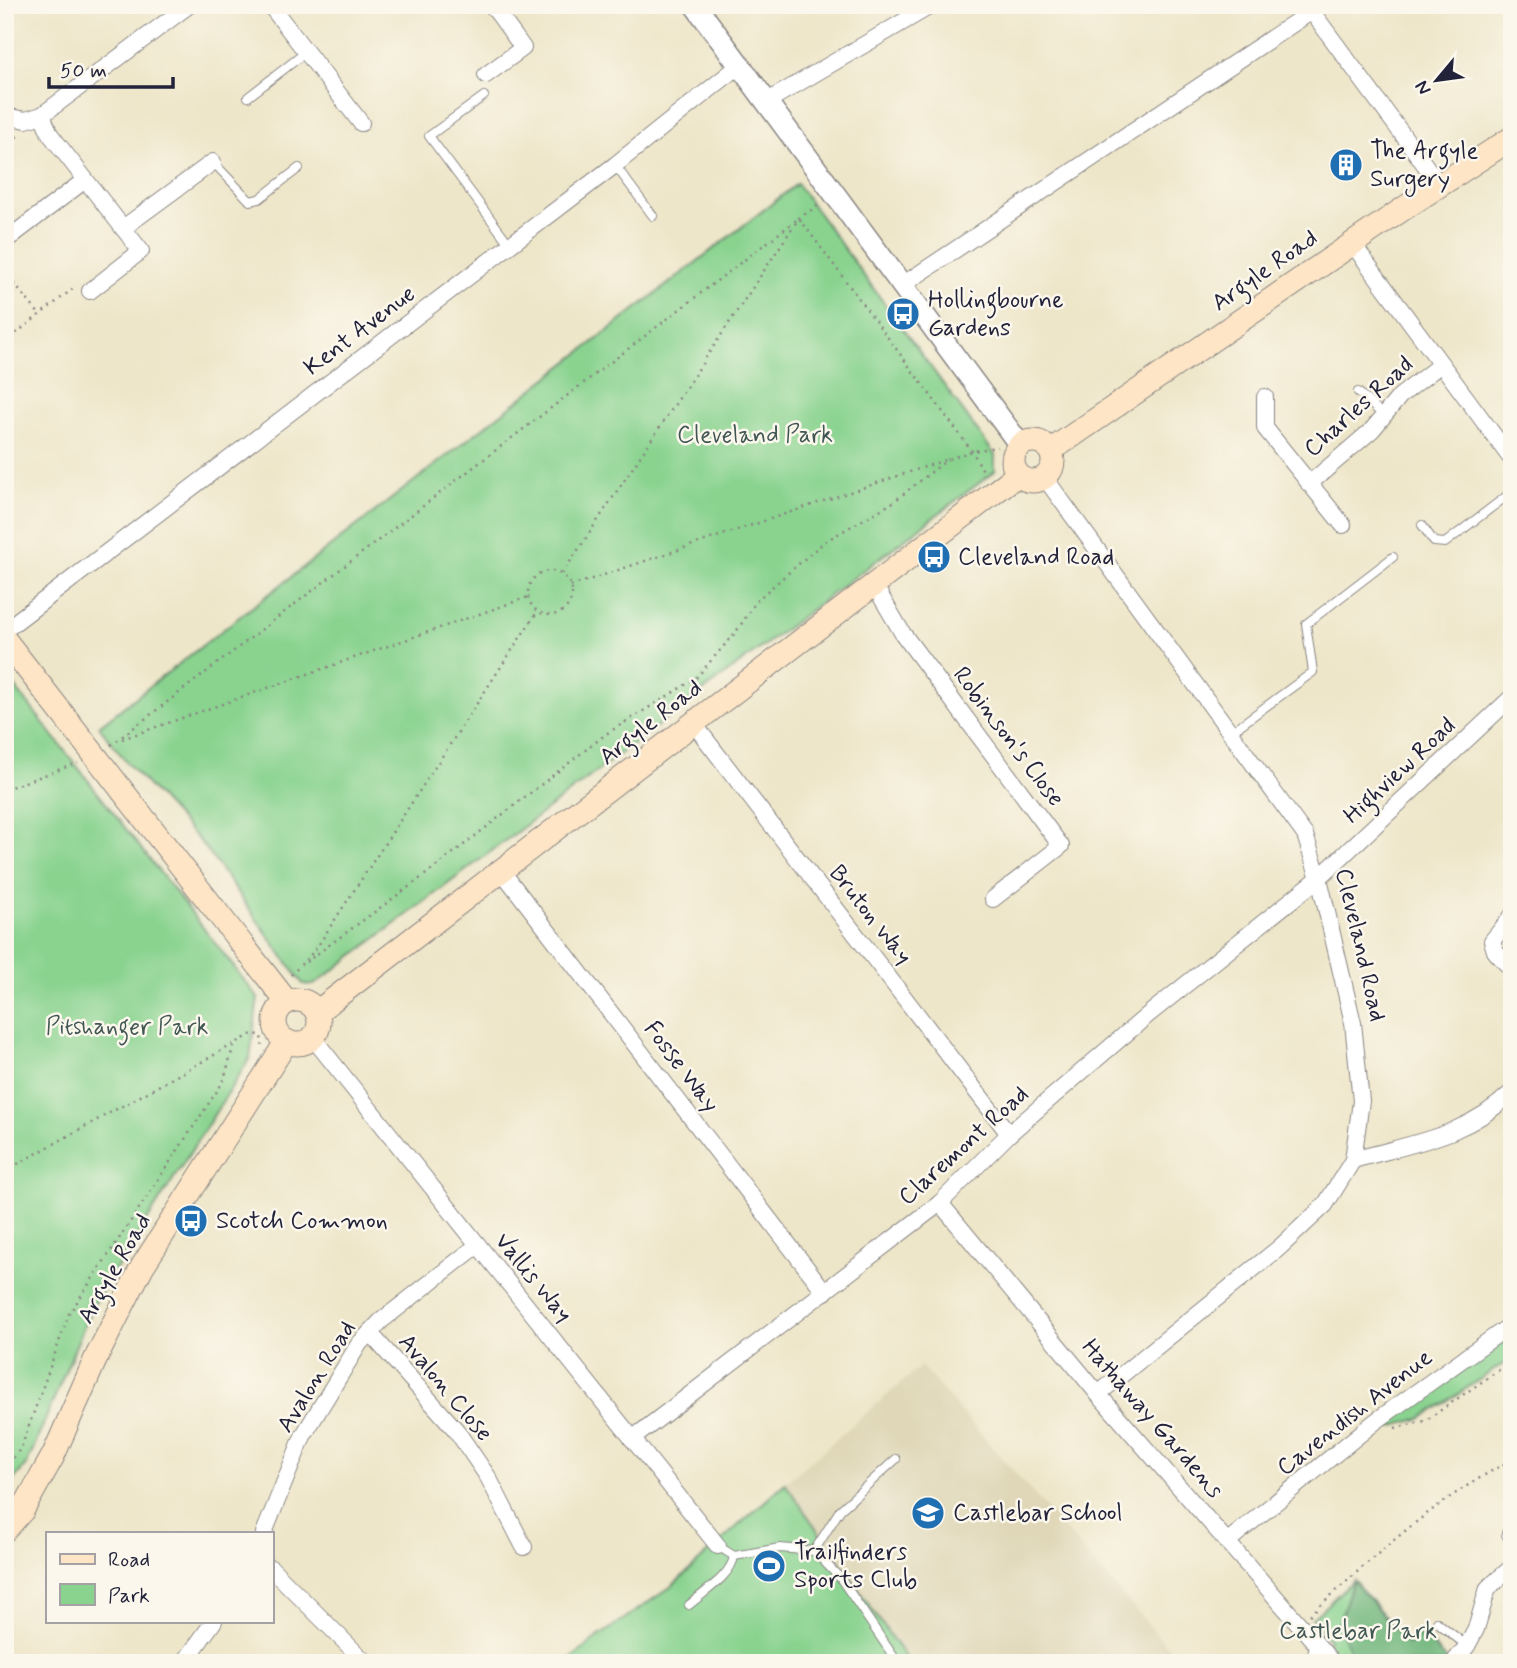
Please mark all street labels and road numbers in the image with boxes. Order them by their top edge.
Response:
street label: Argyle Road [1206,223,1326,321]
street label: Kent Avenue [298,279,422,383]
street label: Charles Road [1298,350,1420,464]
street label: Robinson's Close [945,661,1071,813]
street label: Argyle Road [593,673,711,775]
street label: Highview Road [1337,711,1465,833]
street label: Bruton Way [821,859,919,971]
street label: Cleveland Road [1327,865,1393,1025]
street label: Fosse Way [636,1015,726,1119]
street label: Claremont Road [892,1079,1036,1213]
street label: Argyle Road [71,1208,162,1331]
street label: Vallis Way [487,1227,579,1329]
street label: Avalon Road [270,1315,364,1439]
street label: Avalon Close [391,1328,499,1448]
street label: Hathaway Gardens [1074,1333,1230,1506]
street label: Cavendish Avenue [1271,1342,1439,1483]

